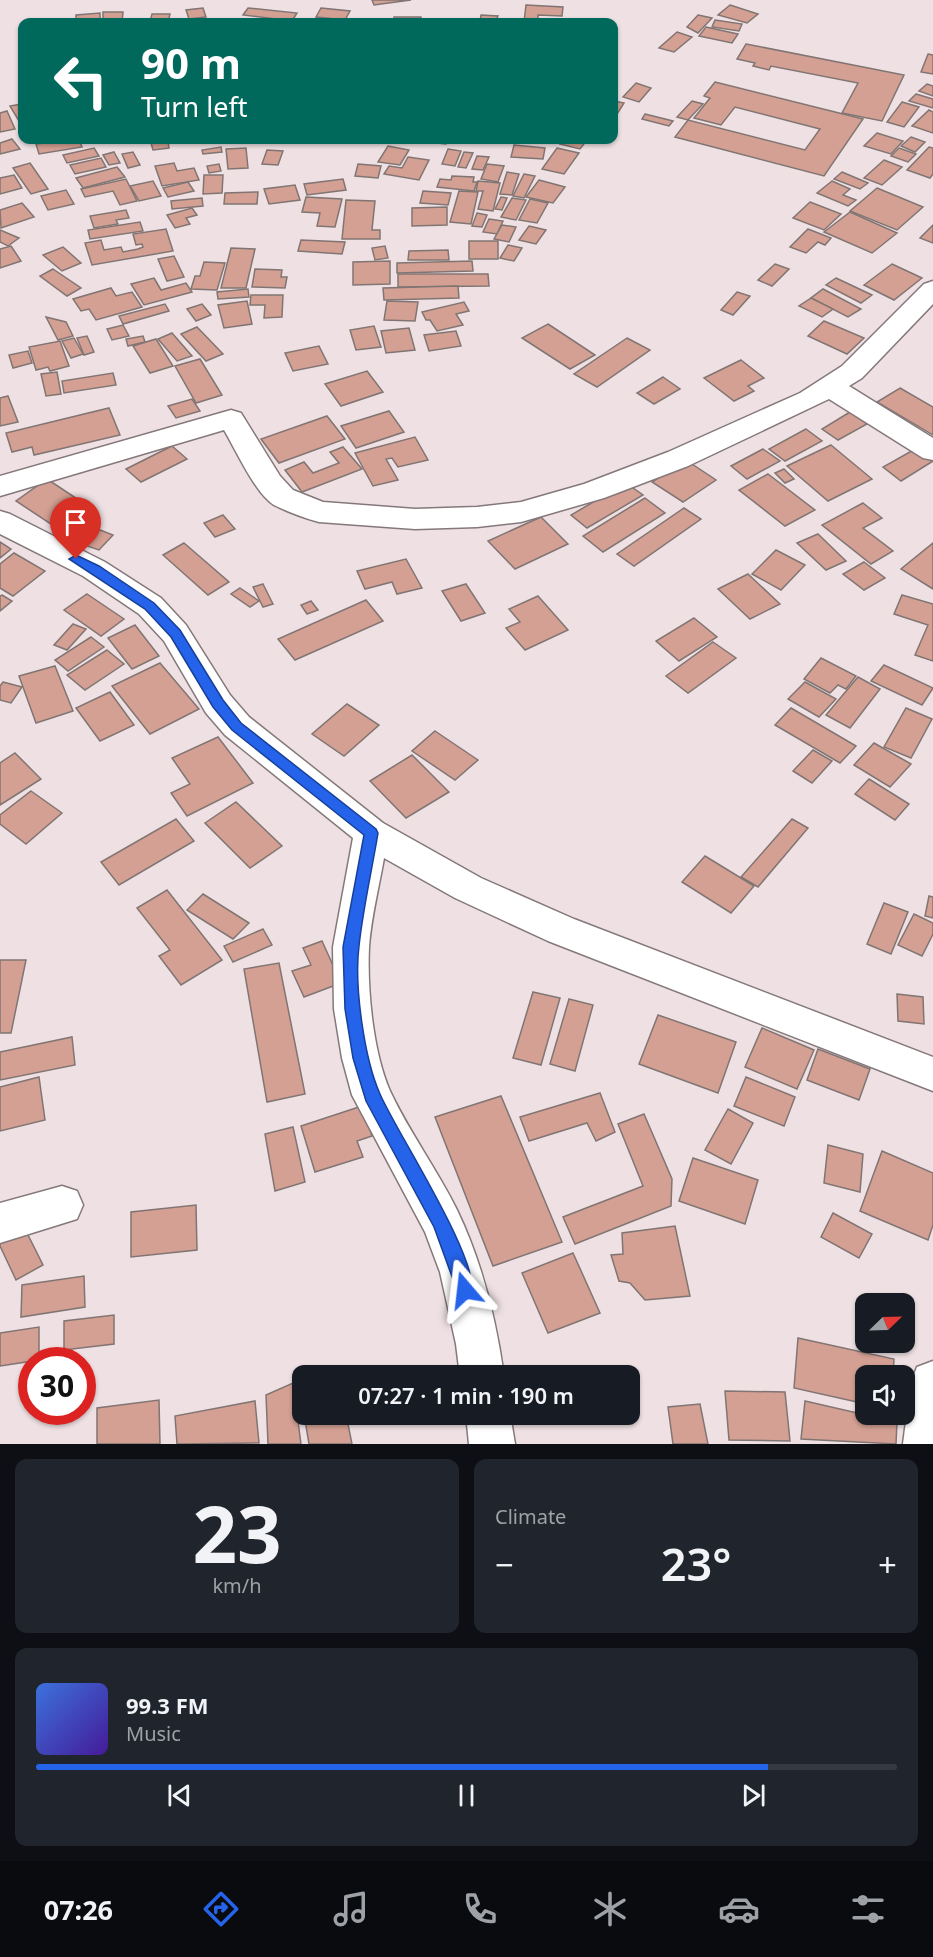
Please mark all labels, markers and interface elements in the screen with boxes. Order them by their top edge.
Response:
text: 90 m [141,34,241,91]
icon: left [42,42,120,120]
text: Turn left [141,88,247,125]
pin [50,497,101,559]
icon: arrive [59,506,92,539]
position arrow [433,1258,497,1322]
north arrow [855,1293,915,1353]
map controls [855,1293,915,1425]
speed limit sign: 30 [18,1347,96,1425]
button: sound [855,1365,915,1425]
text: 07:27 · 1 min · 190 m [358,1380,574,1410]
text: 23 [192,1480,282,1586]
text: Climate [495,1503,566,1530]
text: 23° [661,1533,731,1594]
text: − [495,1542,514,1587]
text: + [878,1542,897,1587]
text: km/h [212,1572,262,1599]
text: 99.3 FM [126,1690,208,1720]
text: Music [126,1720,181,1747]
icon: previous [163,1779,196,1812]
icon: pause [450,1779,483,1812]
icon: next [737,1779,770,1812]
icon: directions [200,1888,242,1930]
icon: music [330,1888,372,1930]
icon: phone [459,1888,501,1930]
icon: climate [589,1888,631,1930]
icon: car [718,1888,760,1930]
icon: filters [847,1888,889,1930]
text: 07:26 [44,1891,113,1928]

